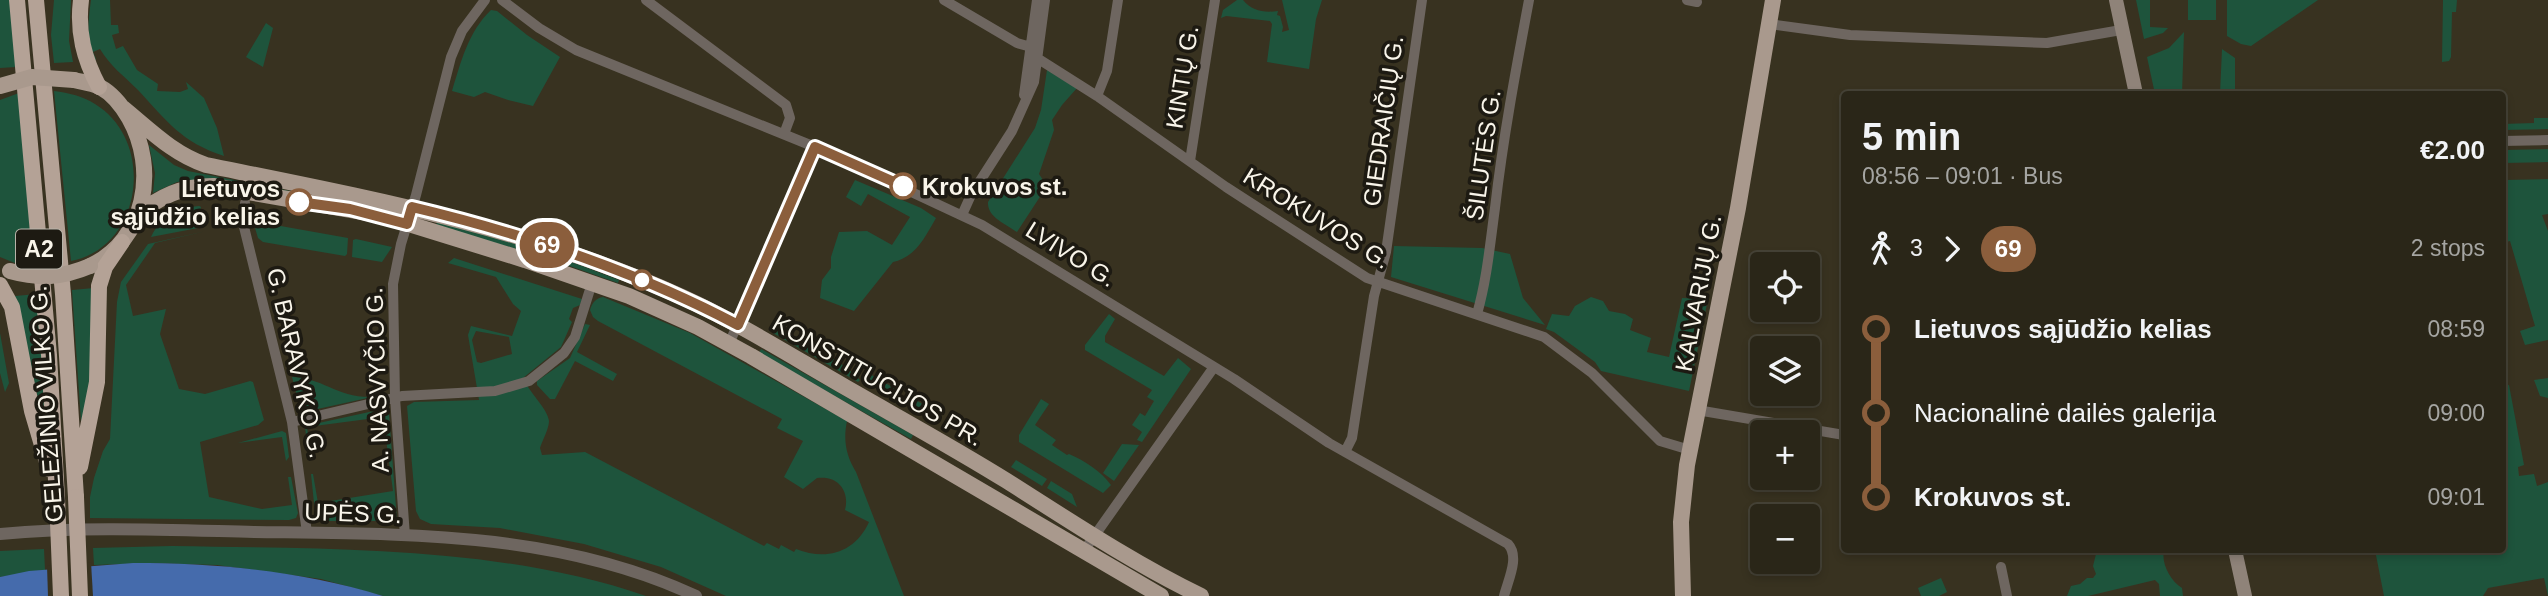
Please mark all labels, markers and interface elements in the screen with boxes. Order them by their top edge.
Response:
street label: KINTŲ G. [1161,24,1203,130]
street label: GIEDRAIČIŲ G. [1358,34,1408,208]
street label: ŠILUTĖS G. [1460,88,1506,222]
text: 5 min [1862,116,1961,158]
text: €2.00 [2420,135,2485,165]
street label: KROKUVOS G. [1239,162,1395,274]
text: 08:56 – 09:01 · Bus [1862,163,2063,189]
marker: Krokuvos st. [890,173,916,199]
place label: Krokuvos st. [922,173,1067,200]
place label: Lietuvos sąjūdžio kelias [111,175,280,230]
marker: Lietuvos sąjūdžio kelias [286,189,312,215]
street label: KALVARIJŲ G. [1670,212,1726,374]
street label: LVIVO G. [1021,216,1121,292]
line badge: 69 [516,222,578,268]
road number: A2 [16,230,62,268]
icon: walk [1862,230,1900,268]
icon: forward [1933,230,1971,268]
text: 69 [534,231,560,258]
text: 3 [1910,235,1923,261]
text: 69 [1995,235,2022,262]
text: 2 stops [2411,235,2485,261]
map controls [1750,252,1820,574]
button: locate [1750,252,1820,322]
street label: G. BARAVYKO G. [262,265,332,461]
unlabelled marker [632,270,652,290]
street label: GELEŽINIO VILKO G. [24,285,68,523]
street label: A. NASVYČIO G. [360,287,394,473]
street label: KONSTITUCIJOS PR. [768,309,988,451]
text: Lietuvos sąjūdžio kelias [1914,314,2212,344]
text: 08:59 [2427,316,2485,342]
button: layers [1750,336,1820,406]
text: Nacionalinė dailės galerija [1914,398,2216,428]
text: 09:00 [2427,400,2485,426]
button: + [1750,420,1820,490]
text: Krokuvos st. [1914,482,2072,512]
text: 09:01 [2427,484,2485,510]
street label: UPĖS G. [304,498,402,528]
button: − [1750,504,1820,574]

